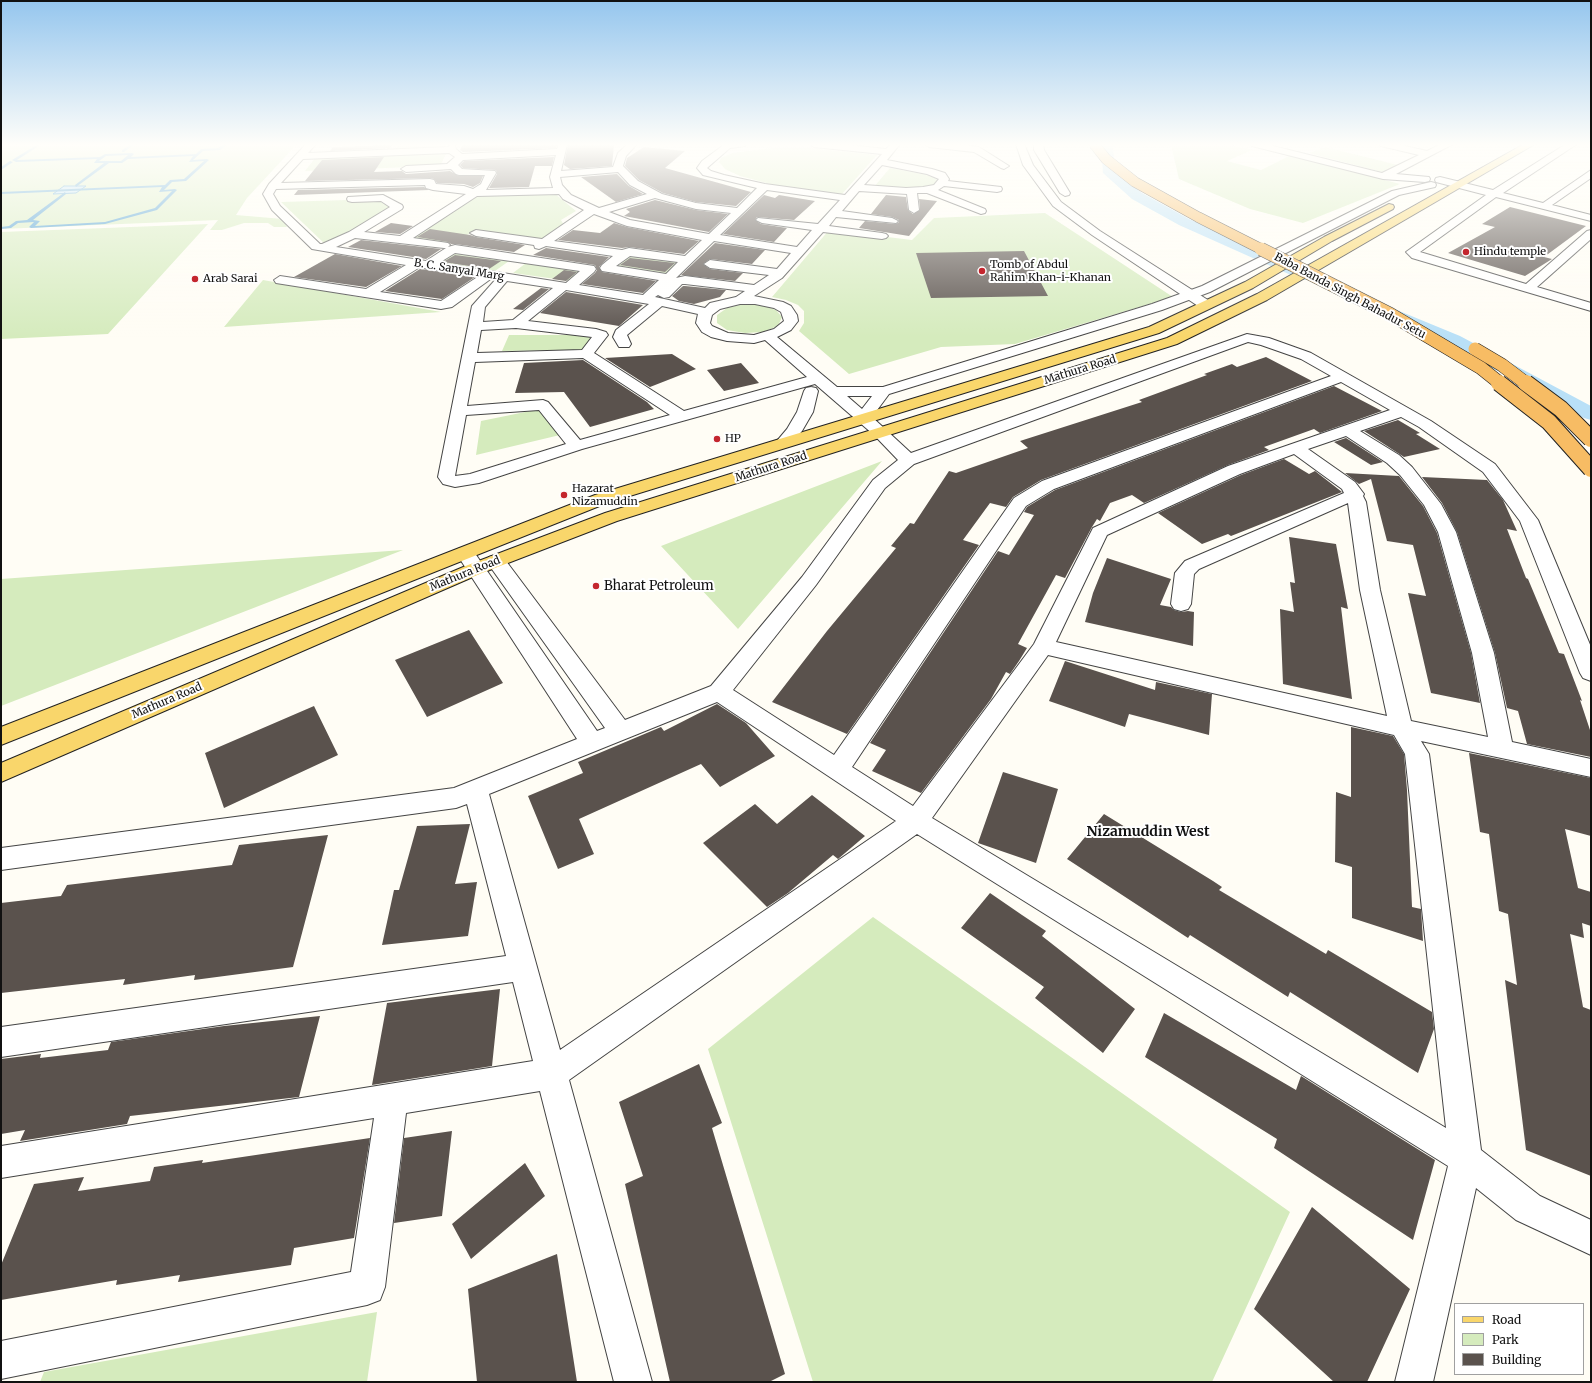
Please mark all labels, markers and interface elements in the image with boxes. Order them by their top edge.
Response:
place label: Hindu temple [1474,245,1546,259]
marker: Hindu temple [1461,247,1471,257]
street label: Baba Banda Singh Bahadur Setu [1272,250,1428,342]
street label: B. C. Sanyal Marg [413,256,505,284]
place label: Tomb of Abdul Rahim Khan-i-Khanan [990,258,1111,284]
marker: Tomb of Abdul Rahim Khan-i-Khanan [977,266,987,276]
place label: Arab Sarai [203,272,258,286]
marker: Arab Sarai [190,274,200,284]
street label: Mathura Road [1042,353,1118,387]
place label: HP [725,432,741,446]
marker: HP [712,434,722,444]
street label: Mathura Road [733,449,809,485]
place label: Hazarat Nizamuddin [572,482,638,508]
marker: Hazarat Nizamuddin [559,490,569,500]
street label: Mathura Road [428,554,502,594]
place label: Bharat Petroleum [604,578,714,594]
marker: Bharat Petroleum [591,581,601,591]
street label: Mathura Road [130,680,204,722]
district label: Nizamuddin West [1086,824,1210,840]
legend [1454,1303,1584,1375]
text: Road [1492,1312,1521,1327]
text: Park [1492,1332,1519,1347]
text: Building [1492,1352,1541,1367]

